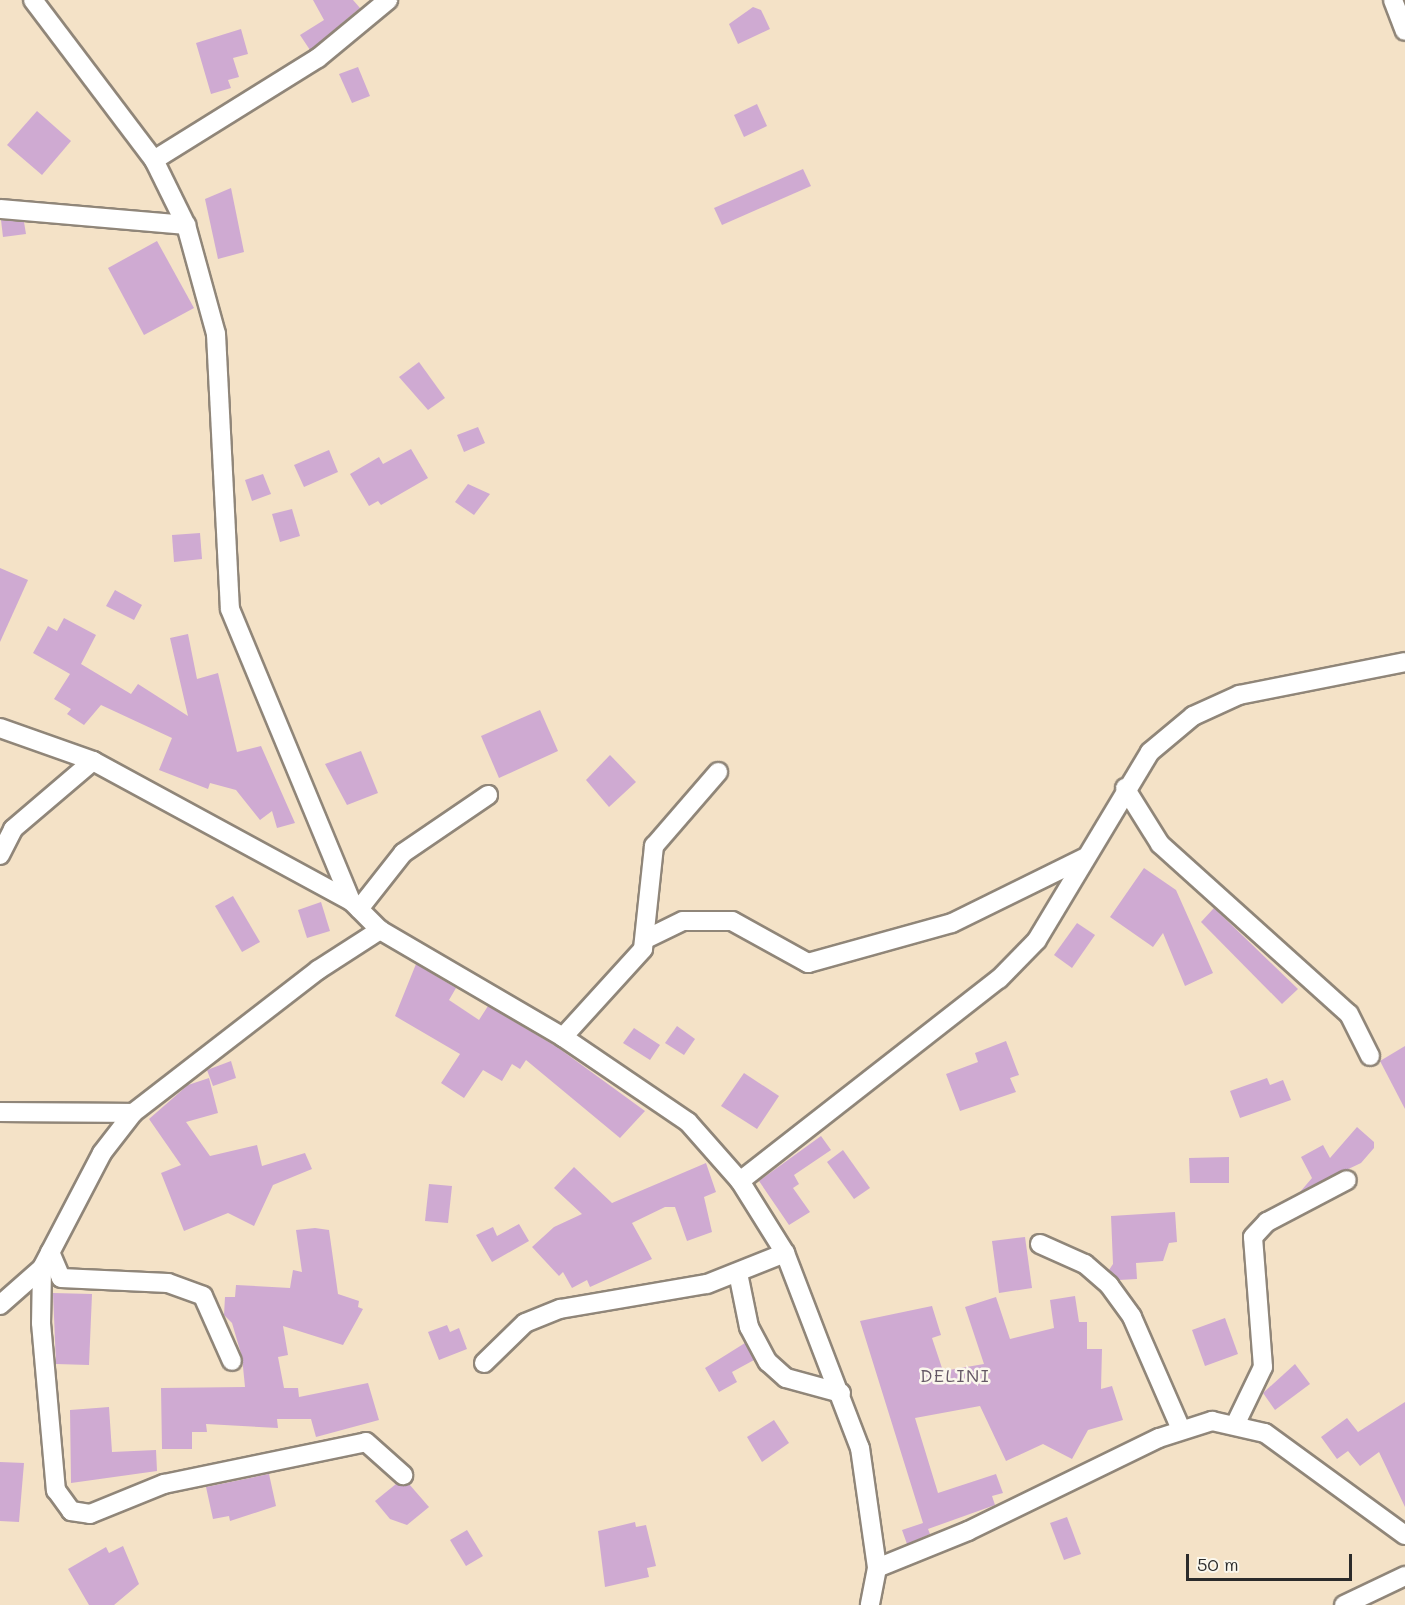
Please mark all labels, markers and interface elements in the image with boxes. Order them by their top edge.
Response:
district label: DELINI [920,1364,990,1386]
scale bar [1189,1542,1356,1580]
text: 50 m [1197,1552,1239,1576]

